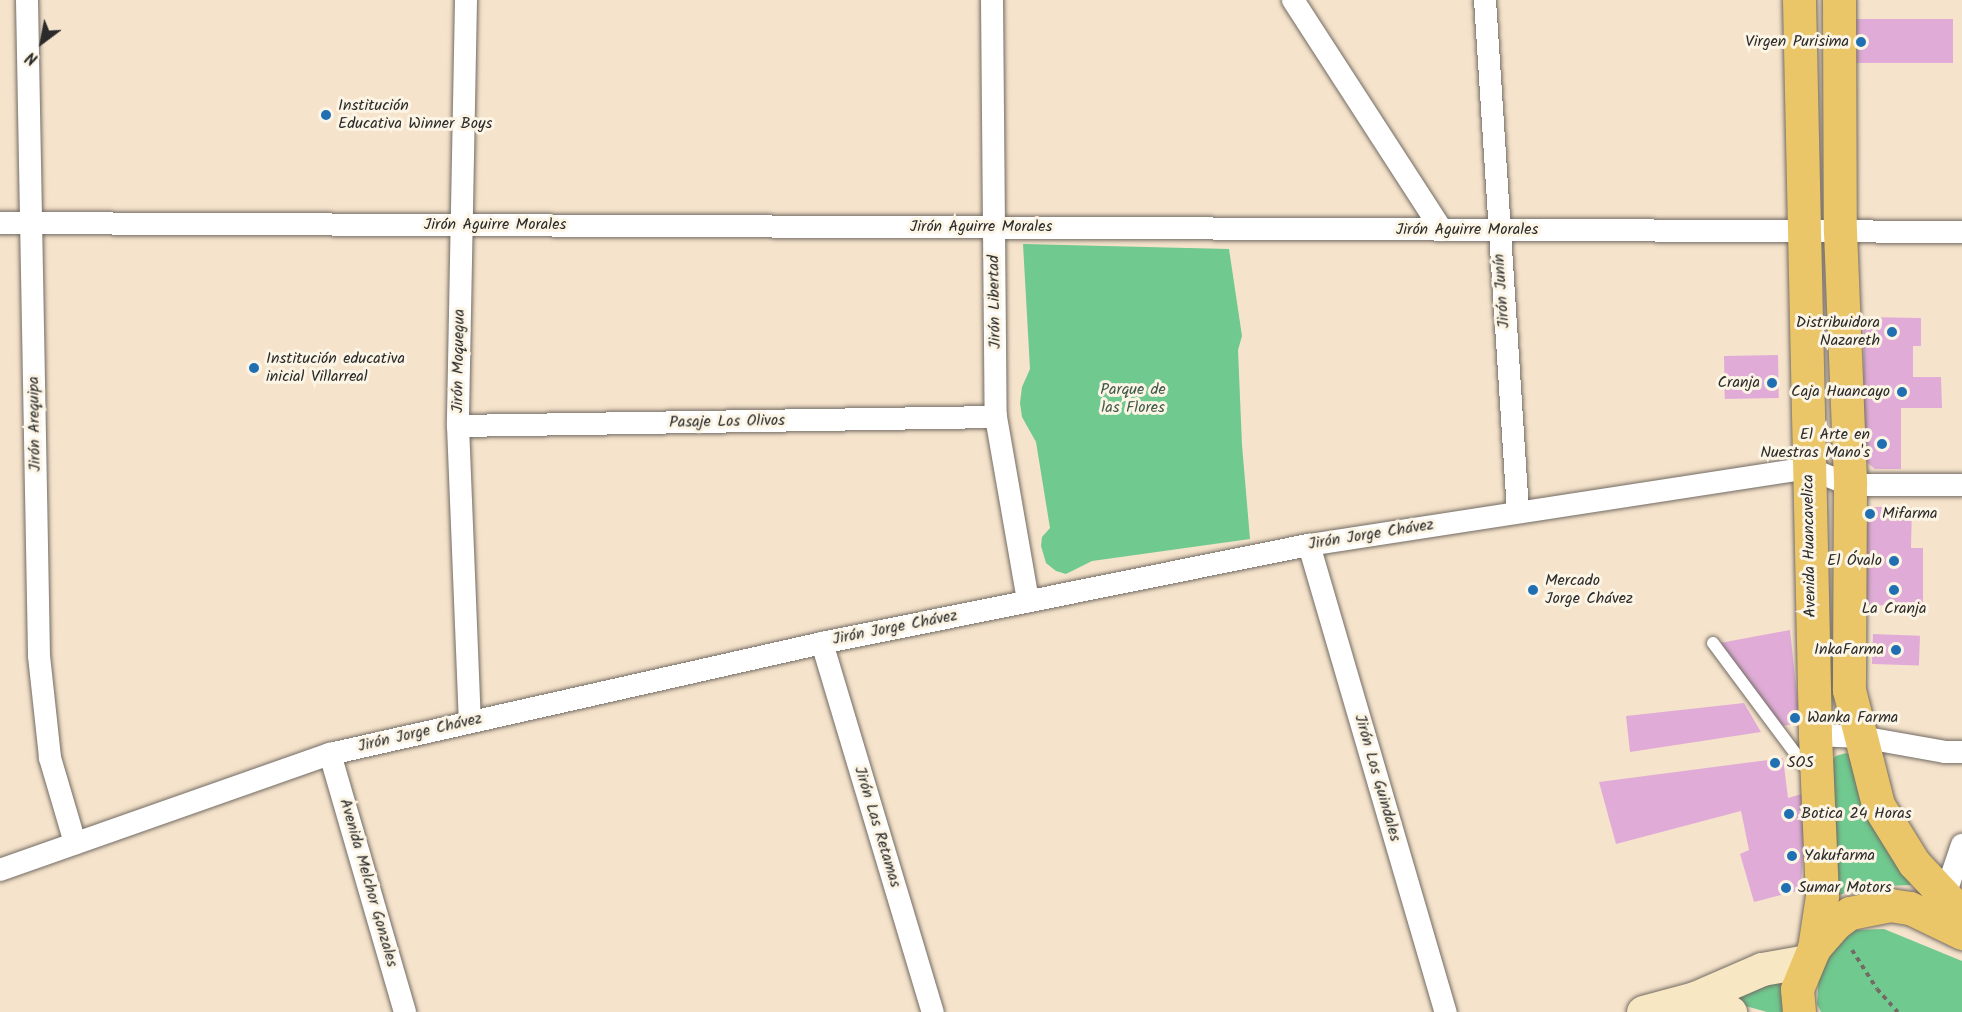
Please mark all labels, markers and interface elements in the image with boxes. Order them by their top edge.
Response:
north arrow [12,12,72,72]
place label: Virgen Purisima [1745,32,1849,52]
marker: Virgen Purisima [1854,35,1868,49]
text: N [21,44,43,71]
place label: Institución Educativa Winner Boys [338,96,492,134]
marker: Institución Educativa Winner Boys [319,108,333,122]
street label: Jirón Aguirre Morales [424,215,566,235]
street label: Jirón Aguirre Morales [910,217,1052,237]
street label: Jirón Aguirre Morales [1396,220,1538,240]
street label: Jirón Junín [1490,253,1514,329]
street label: Jirón Libertad [985,255,1005,349]
street label: Jirón Moquegua [448,309,470,413]
place label: Distribuidora Nazareth [1796,313,1880,351]
marker: Distribuidora Nazareth [1885,325,1899,339]
place label: Institución educativa inicial Villarreal [266,349,405,387]
marker: Institución educativa inicial Villarreal [247,361,261,375]
place label: Cranja [1718,373,1760,393]
street label: Jirón Arequipa [25,376,45,472]
marker: Cranja [1765,376,1779,390]
park label: Parque de las Flores [1100,380,1166,418]
place label: Caja Huancayo [1791,382,1890,402]
marker: Caja Huancayo [1895,385,1909,399]
street label: Pasaje Los Olivos [669,411,785,433]
place label: El Arte en Nuestras Mano's [1760,425,1870,463]
marker: El Arte en Nuestras Mano's [1875,437,1889,451]
street label: Avenida Huancavelica [1799,474,1821,618]
place label: Mifarma [1882,504,1937,524]
marker: Mifarma [1863,507,1877,521]
street label: Jirón Jorge Chávez [1307,516,1435,554]
place label: El Óvalo [1827,551,1882,571]
marker: El Óvalo [1887,554,1901,568]
place label: Mercado Jorge Chávez [1545,571,1633,609]
marker: Mercado Jorge Chávez [1526,583,1540,597]
marker: La Cranja [1887,583,1901,597]
place label: La Cranja [1861,599,1927,619]
street label: Jirón Jorge Chávez [831,606,959,650]
place label: InkaFarma [1814,640,1884,660]
marker: InkaFarma [1889,643,1903,657]
place label: Wanka Farma [1807,708,1898,728]
street label: Jirón Jorge Chávez [356,709,484,757]
marker: Wanka Farma [1788,711,1802,725]
street label: Jirón Los Guindales [1350,712,1404,844]
place label: SOS [1787,753,1814,773]
marker: SOS [1768,756,1782,770]
street label: Jirón Las Retamas [849,764,905,890]
street label: Avenida Melchor Gonzales [335,797,401,969]
place label: Botica 24 Horas [1801,804,1912,824]
marker: Botica 24 Horas [1782,807,1796,821]
place label: Yakufarma [1804,846,1875,866]
marker: Yakufarma [1785,849,1799,863]
place label: Sumar Motors [1798,878,1892,898]
marker: Sumar Motors [1779,881,1793,895]

